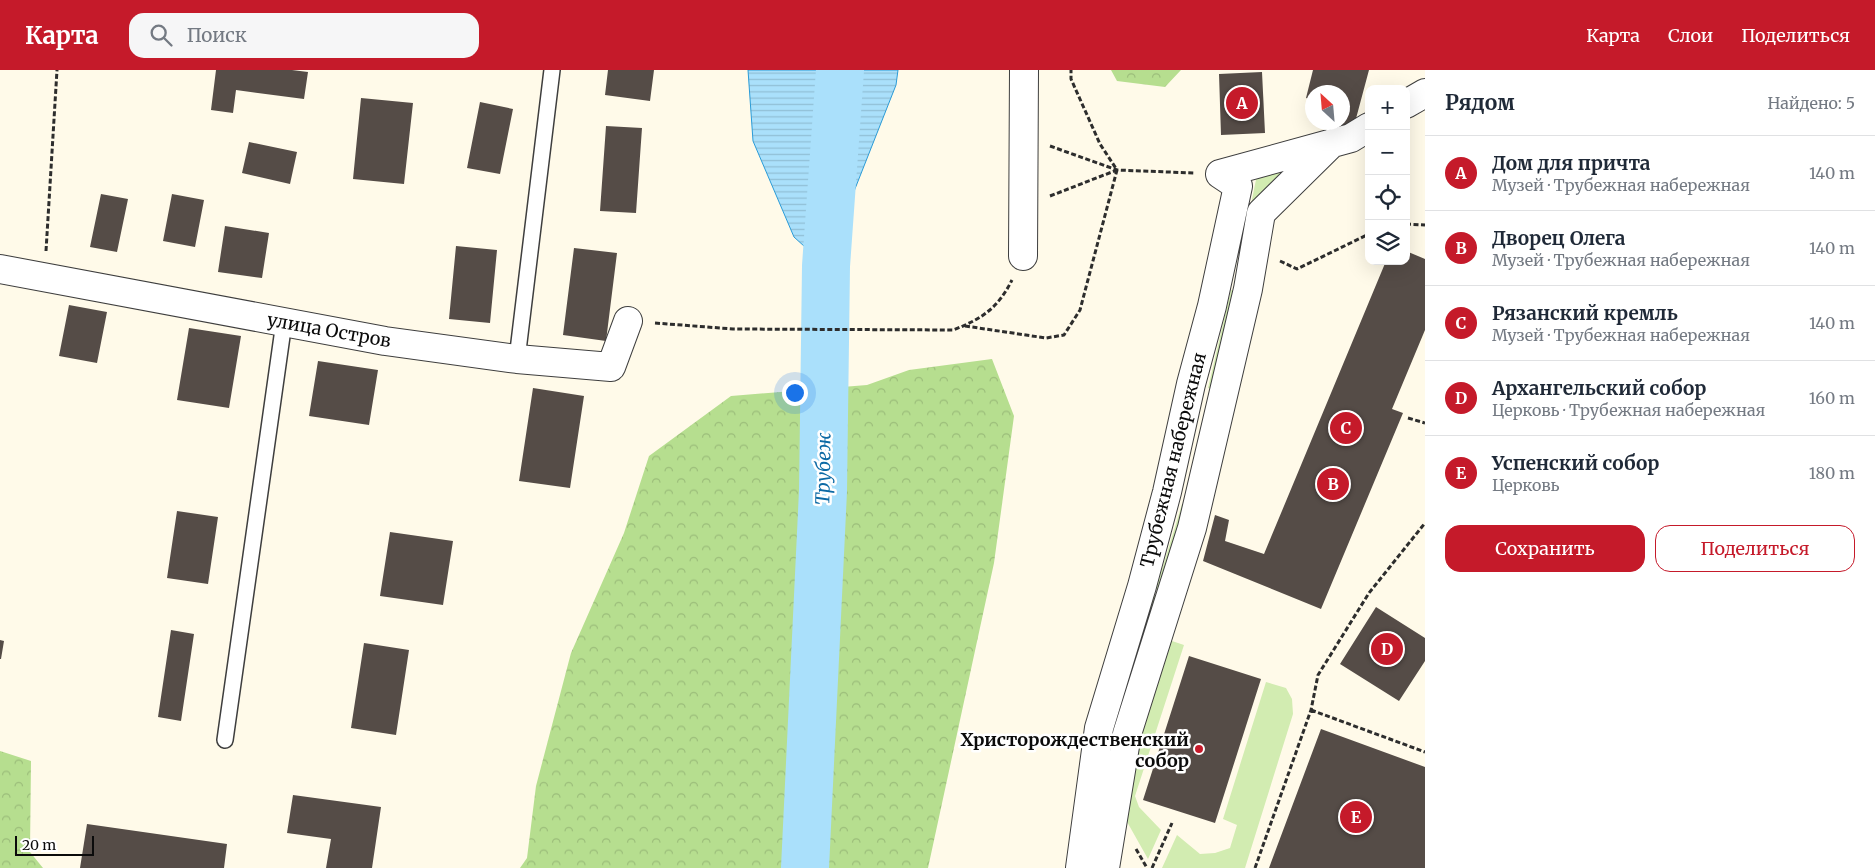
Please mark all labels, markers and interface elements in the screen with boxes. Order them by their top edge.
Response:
search box [129,13,479,58]
text: Карта [25,20,99,51]
icon: search [147,21,175,49]
text: Поиск [187,23,247,47]
text: Карта [1586,24,1640,47]
text: Слои [1668,24,1713,47]
text: Поделиться [1741,24,1850,47]
pin: A [1226,84,1258,122]
north arrow [1305,85,1350,130]
map controls [1365,85,1410,265]
button: + [1365,85,1410,130]
text: Рядом [1445,89,1515,116]
text: Найдено: 5 [1767,93,1855,113]
button: − [1365,130,1410,175]
text: Дом для причта [1492,151,1650,175]
text: A [1455,163,1467,183]
text: 140 m [1809,163,1855,183]
button: locate [1365,175,1410,220]
text: Музей · Трубежная набережная [1492,175,1750,195]
button: layers [1365,220,1410,265]
text: Дворец Олега [1492,226,1625,250]
text: B [1455,238,1467,258]
text: 140 m [1809,238,1855,258]
text: Музей · Трубежная набережная [1492,250,1750,270]
text: Рязанский кремль [1492,301,1678,325]
street label: улица Остров [265,308,393,352]
text: C [1456,313,1466,333]
text: 140 m [1809,313,1855,333]
text: Музей · Трубежная набережная [1492,325,1750,345]
street label: Трубежная набережная [1135,350,1211,570]
text: Архангельский собор [1492,376,1706,400]
your location [782,380,808,406]
text: D [1455,388,1467,408]
text: 160 m [1809,388,1855,408]
text: Церковь · Трубежная набережная [1492,400,1765,420]
pin: C [1330,409,1362,447]
water label: Трубеж [810,433,836,505]
text: Успенский собор [1492,451,1659,475]
text: E [1456,463,1466,483]
text: 180 m [1809,463,1855,483]
pin: B [1317,465,1349,503]
text: Церковь [1492,475,1560,495]
button: Сохранить [1445,525,1645,572]
button: Поделиться [1655,525,1855,572]
pin: D [1371,630,1403,668]
place label: Христорождественский собор [960,728,1189,772]
marker: Христорождественский собор [1193,743,1205,755]
pin: E [1340,798,1372,836]
scale bar [15,833,94,856]
text: 20 m [22,836,56,854]

